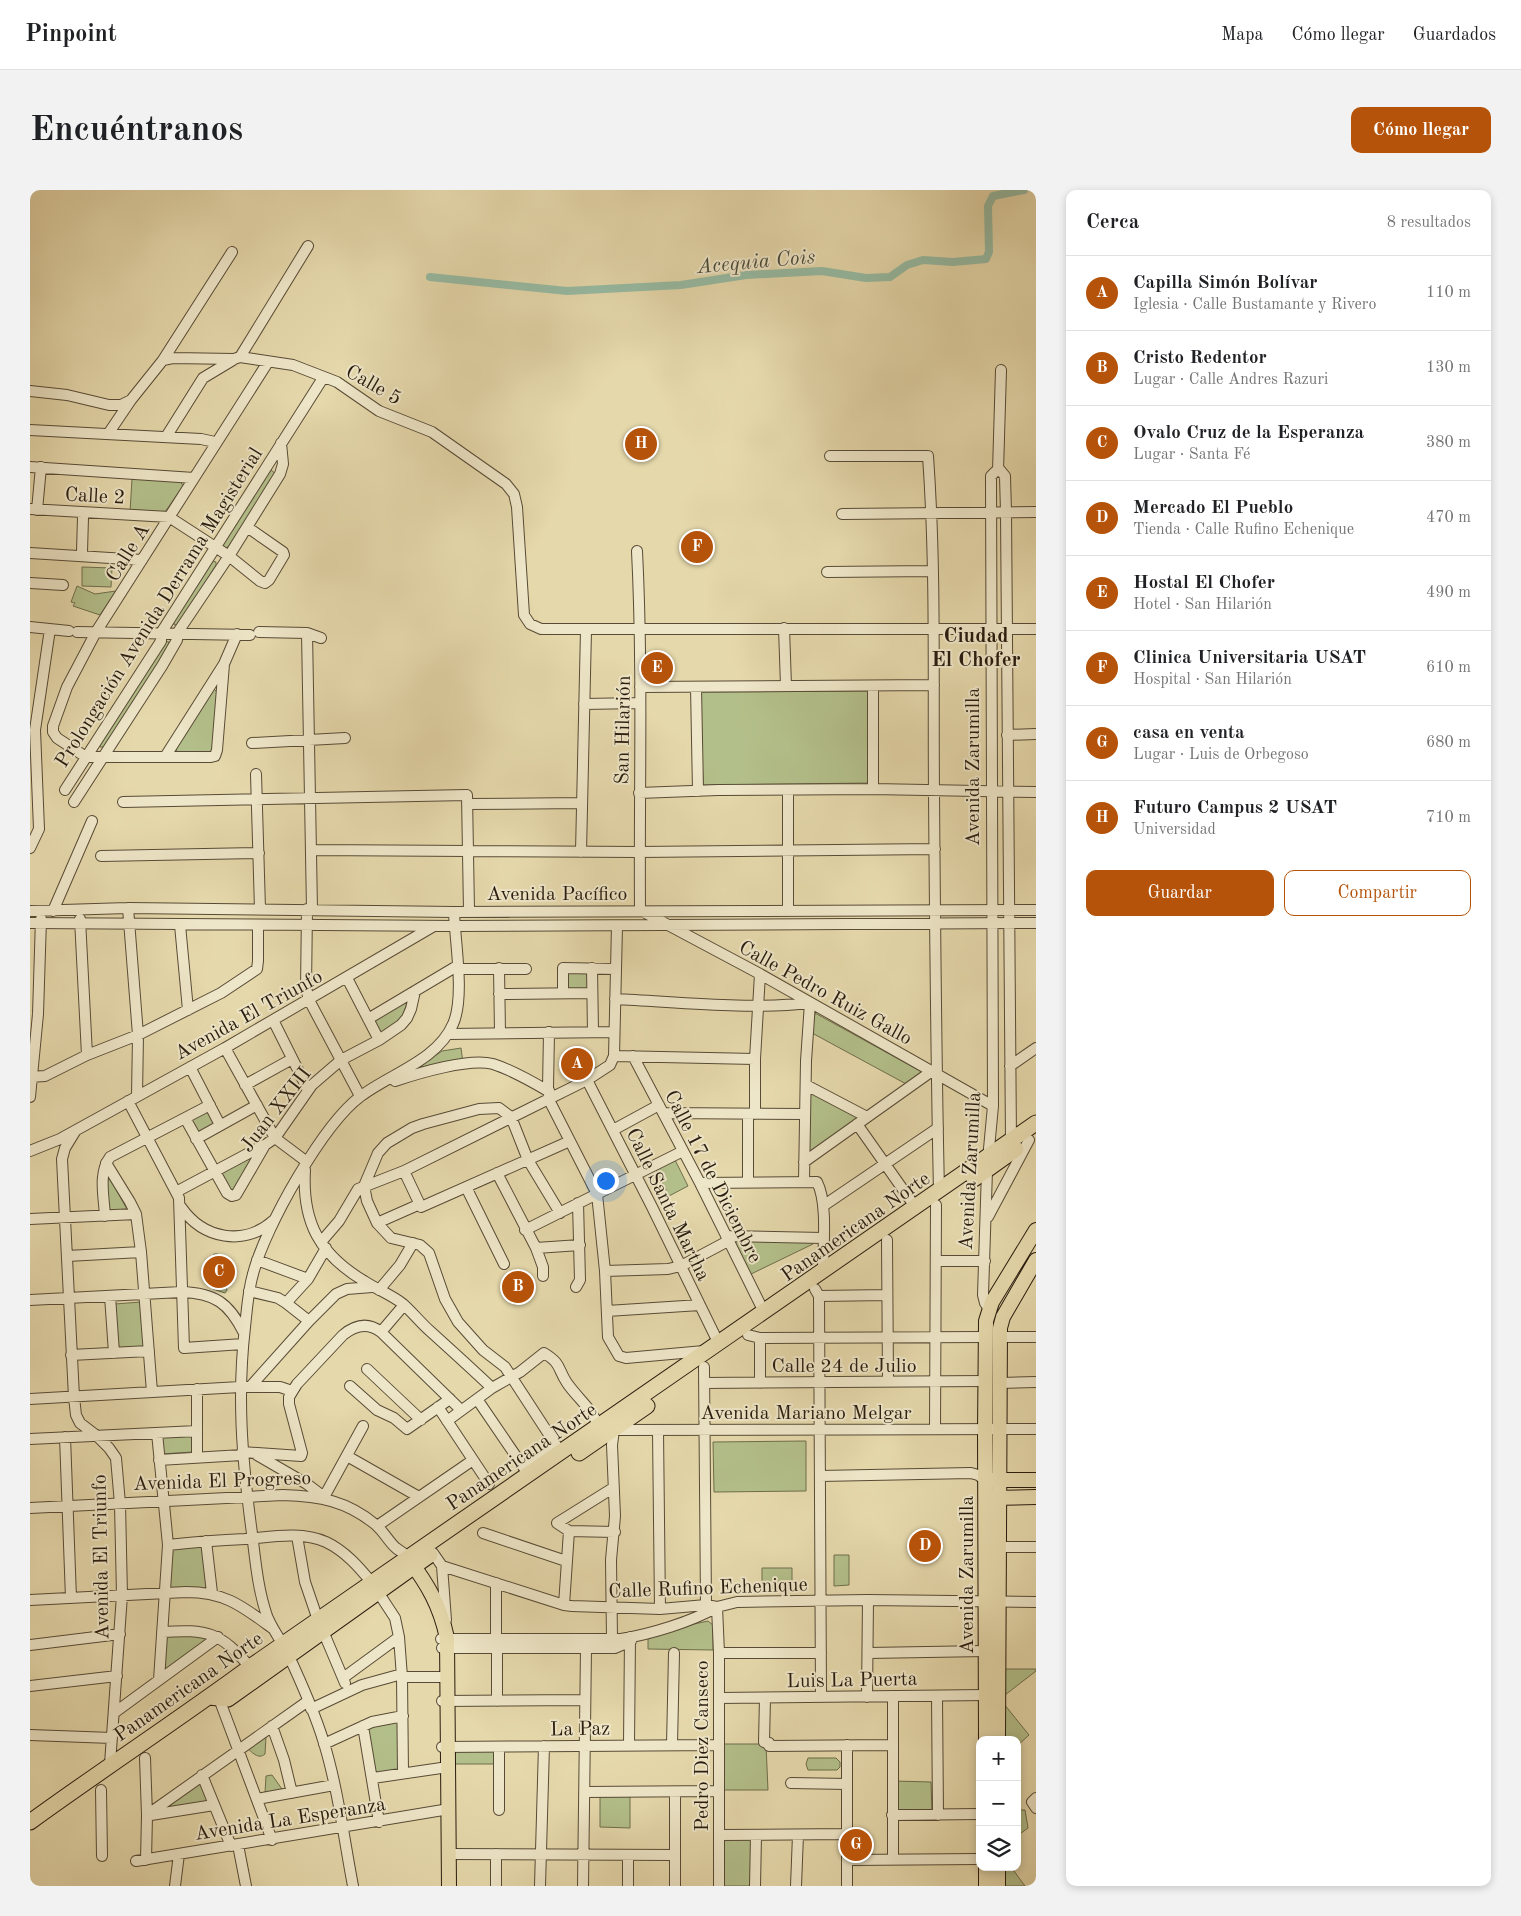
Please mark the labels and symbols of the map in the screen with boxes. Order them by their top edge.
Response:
water label: Acequia Cois [695,247,816,278]
street label: Calle 5 [342,362,404,410]
pin: H [625,425,657,463]
street label: Prolongación Avenida Derrama Magisterial [52,445,267,772]
street label: Calle 2 [64,485,126,509]
street label: Calle A [103,521,154,586]
pin: F [681,528,713,566]
district label: Ciudad El Chofer [931,626,1021,671]
pin: E [641,649,673,687]
street label: San Hilarión [613,675,635,785]
street label: Avenida Zarumilla [964,688,984,846]
street label: Avenida Pacífico [487,885,627,905]
street label: Calle Pedro Ruiz Gallo [735,938,915,1050]
street label: Avenida El Triunfo [172,967,326,1065]
pin: A [561,1045,593,1083]
street label: Juan XXIII [237,1064,316,1156]
street label: Calle 17 de Diciembre [660,1087,764,1266]
street label: Avenida Zarumilla [957,1091,985,1251]
street label: Calle Santa Martha [622,1125,713,1284]
your location [593,1168,619,1194]
street label: Panamericana Norte [778,1169,934,1286]
pin: C [203,1253,235,1291]
pin: B [502,1268,534,1306]
street label: Calle 24 de Julio [771,1357,917,1377]
street label: Panamericana Norte [443,1400,601,1515]
street label: Avenida Mariano Melgar [700,1404,912,1424]
street label: Avenida El Progreso [133,1469,312,1495]
street label: Avenida El Triunfo [91,1474,113,1640]
street label: Avenida Zarumilla [958,1496,978,1654]
pin: D [909,1527,941,1565]
street label: Calle Rufino Echenique [608,1576,808,1602]
street label: Panamericana Norte [111,1629,267,1746]
street label: Pedro Diez Canseco [693,1660,713,1832]
street label: Luis La Puerta [786,1670,918,1692]
street label: La Paz [550,1719,610,1741]
street label: Avenida La Esperanza [193,1795,388,1845]
pin: G [840,1826,872,1864]

